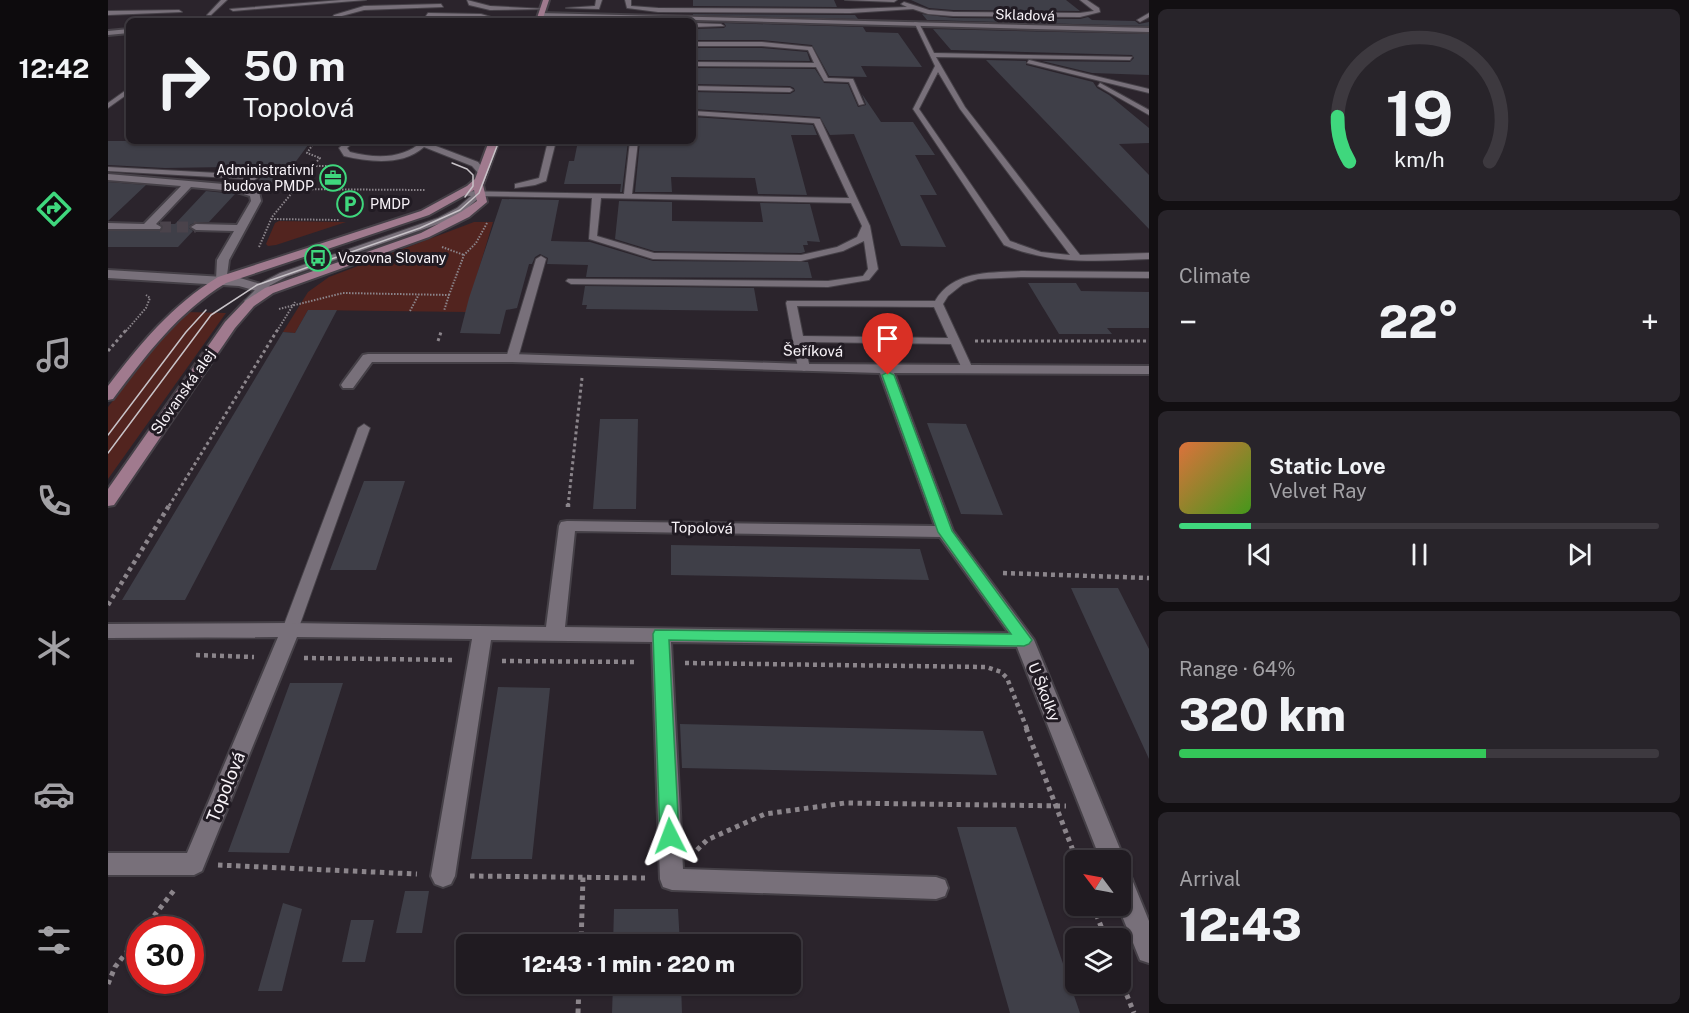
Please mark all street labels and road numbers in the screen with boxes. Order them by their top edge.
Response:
street label: Skladová [995,6,1055,24]
street label: Šeříková [783,341,843,360]
street label: Slovanská alej [147,346,218,437]
street label: Topolová [671,518,733,537]
street label: U Školky [1025,660,1064,724]
street label: Topolová [202,748,249,825]

